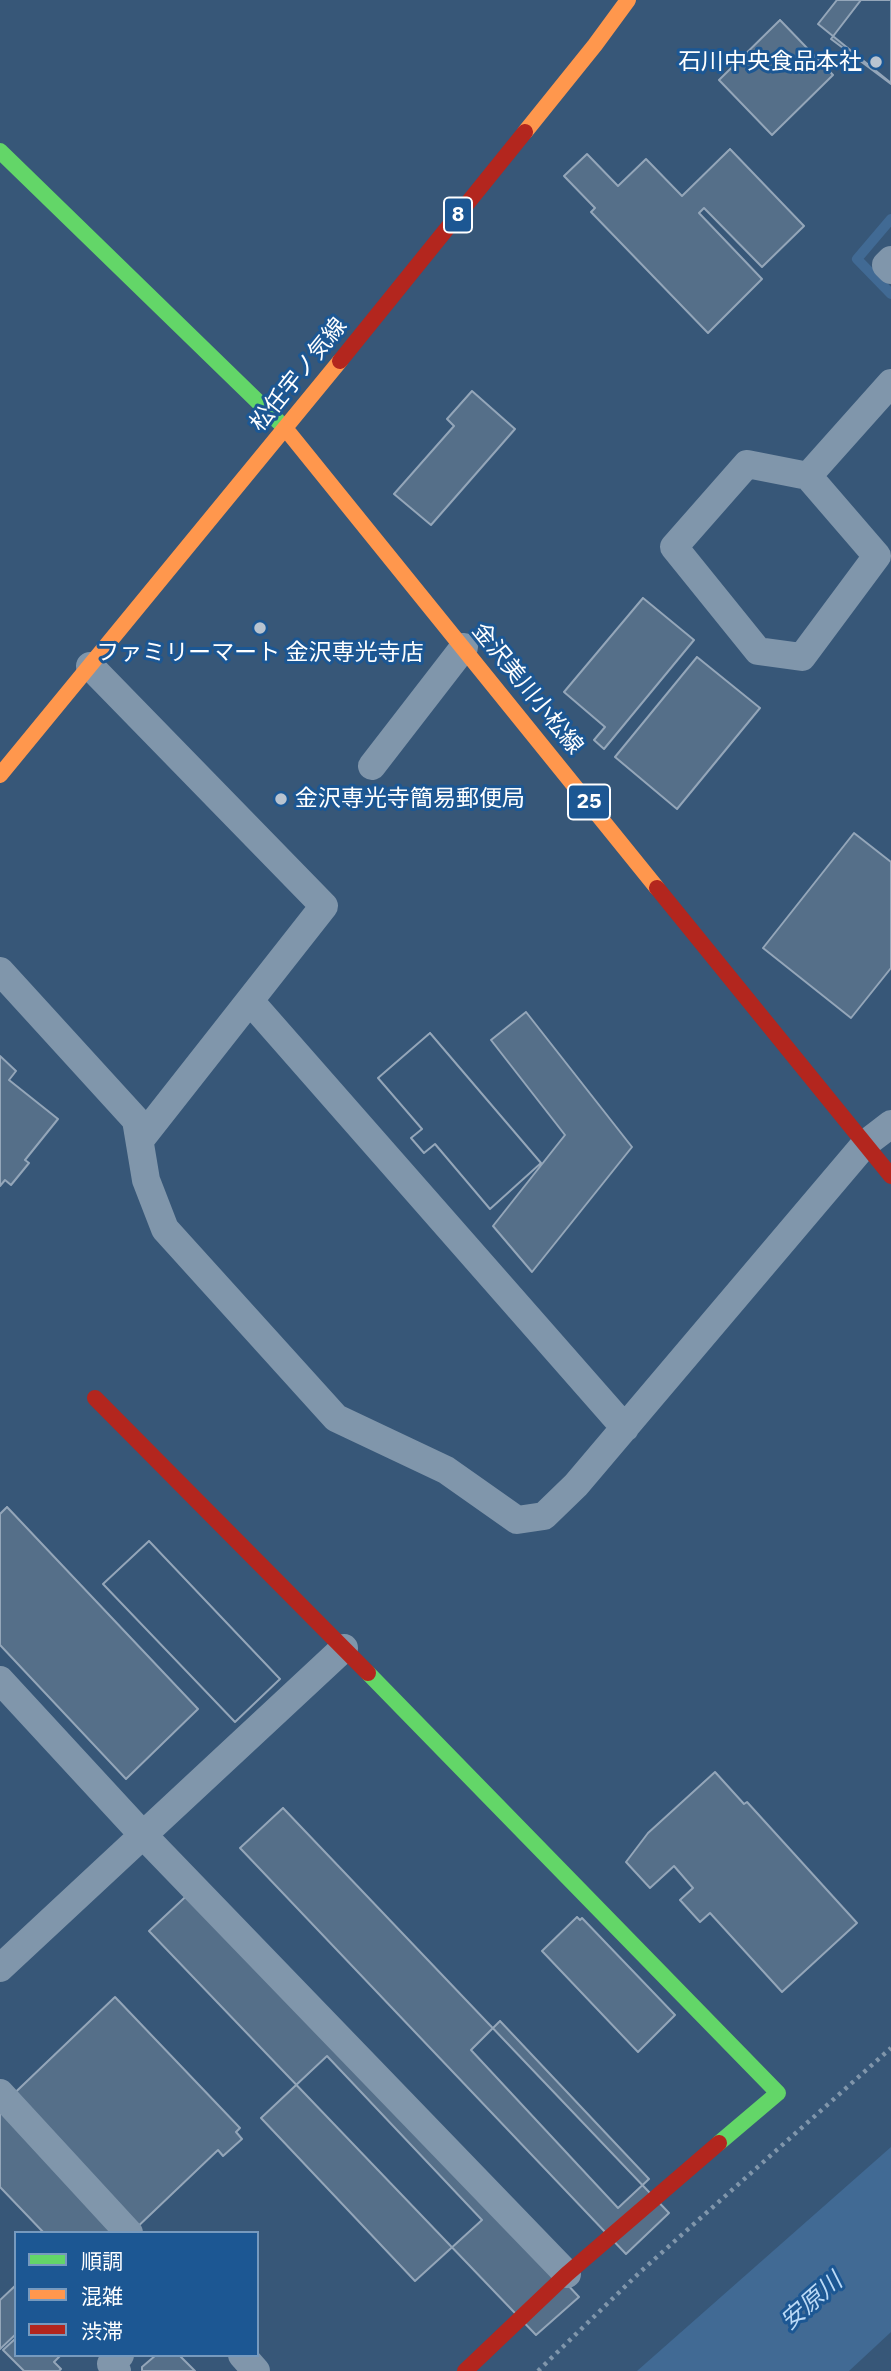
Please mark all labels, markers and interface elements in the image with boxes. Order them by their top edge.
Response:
place label: 石川中央食品本社 [678,48,862,76]
marker: 石川中央食品本社 [868,54,884,70]
road number: 8 [444,198,472,232]
street label: 松任宇ノ気線 [245,313,353,437]
street label: 金沢美川小松線 [466,618,588,760]
marker: ファミリーマート 金沢専光寺店 [252,620,268,636]
place label: ファミリーマート 金沢専光寺店 [96,639,424,667]
road number: 25 [568,784,610,820]
place label: 金沢専光寺簡易郵便局 [295,785,525,813]
marker: 金沢専光寺簡易郵便局 [273,791,289,807]
legend [14,2231,259,2357]
text: 順調 [81,2247,123,2275]
water label: 安原川 [775,2268,849,2336]
text: 混雑 [81,2282,123,2310]
text: 渋滞 [81,2317,123,2345]

